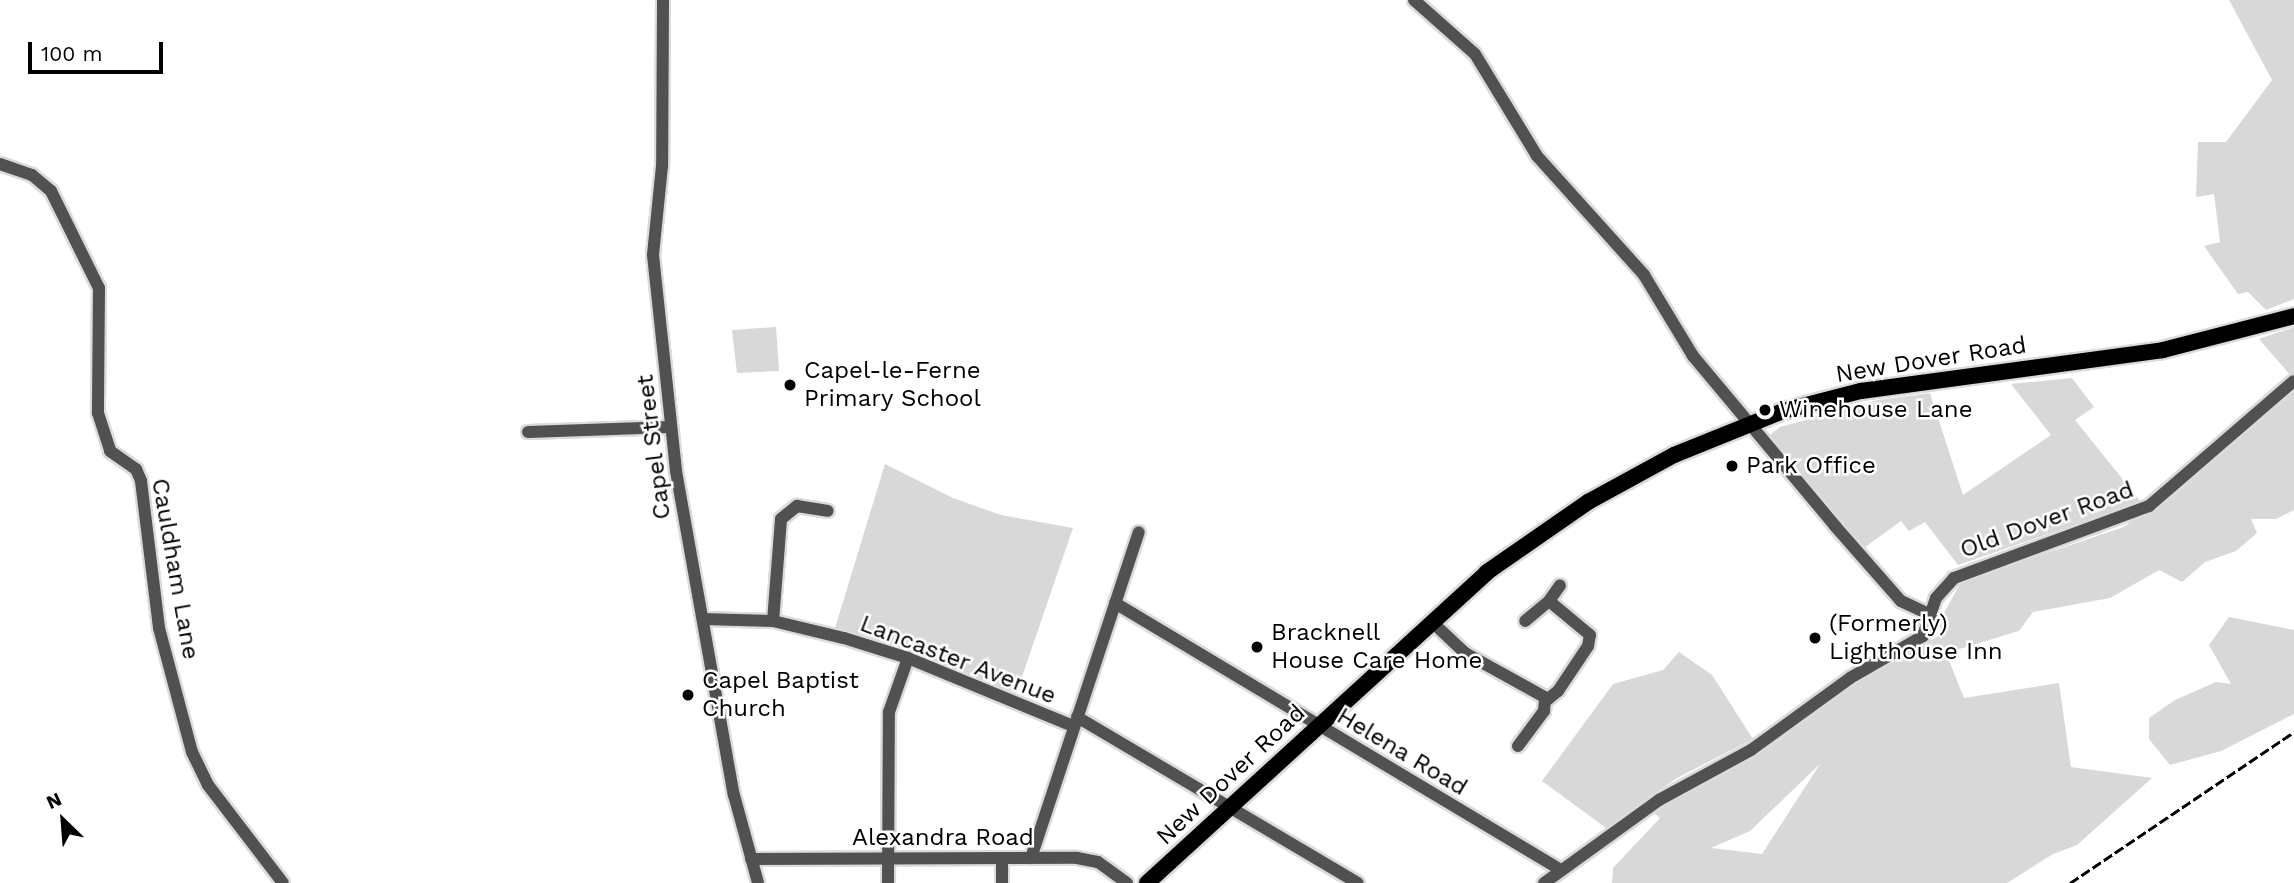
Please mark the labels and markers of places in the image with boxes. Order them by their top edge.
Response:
place label: Capel-le-Ferne Primary School [804,357,981,413]
marker: Capel-le-Ferne Primary School [782,377,798,393]
place label: Winehouse Lane [1779,396,1973,424]
marker: Winehouse Lane [1757,402,1773,418]
place label: Park Office [1746,452,1876,480]
marker: Park Office [1724,458,1740,474]
place label: (Formerly) Lighthouse Inn [1829,610,2003,666]
place label: Bracknell House Care Home [1271,619,1482,675]
marker: (Formerly) Lighthouse Inn [1807,630,1823,646]
marker: Bracknell House Care Home [1249,639,1265,655]
place label: Capel Baptist Church [702,667,860,723]
marker: Capel Baptist Church [680,687,696,703]

